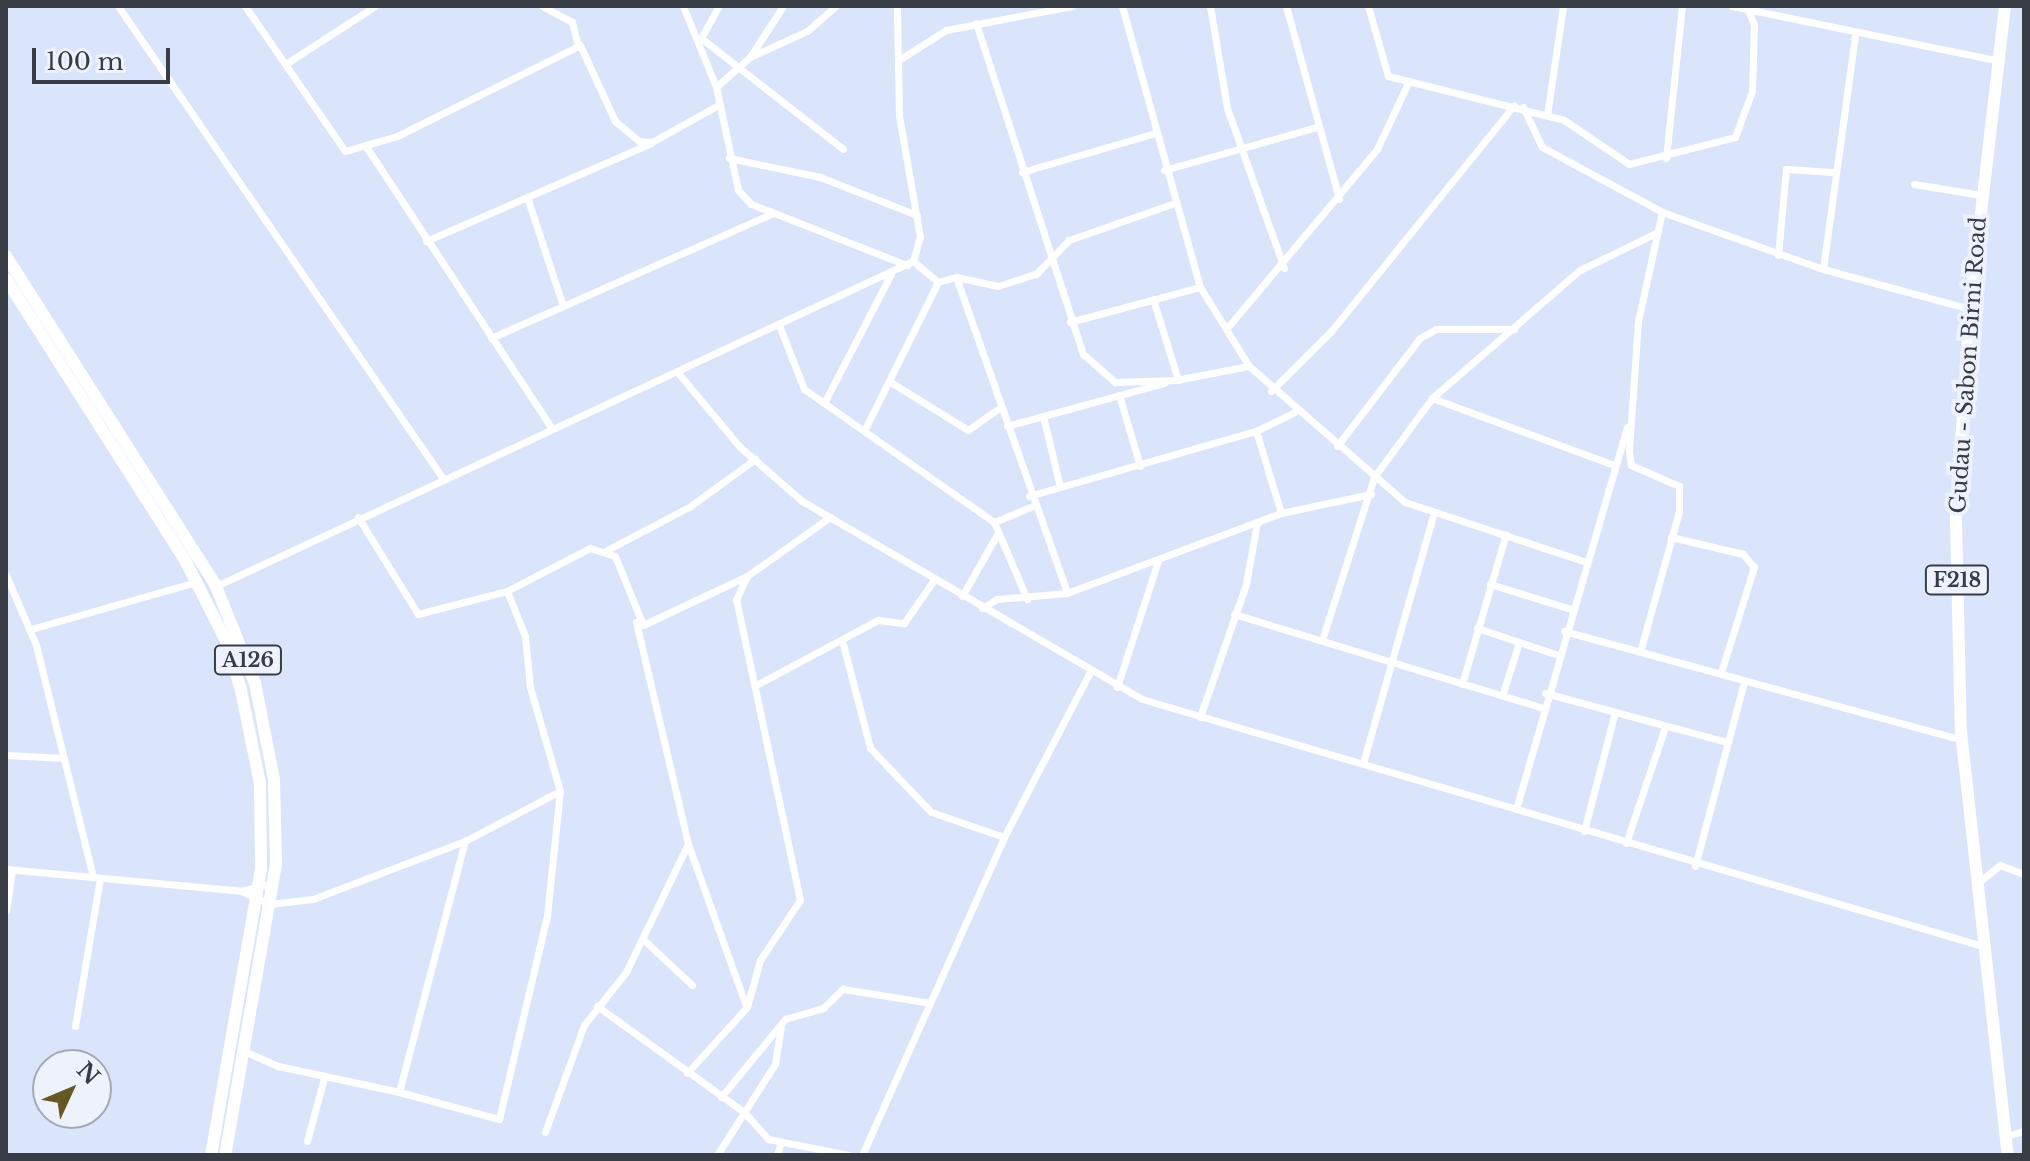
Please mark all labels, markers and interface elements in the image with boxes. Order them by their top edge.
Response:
scale bar [36,32,174,82]
text: 100 m [46,47,124,76]
street label: Gudau - Sabon Birni Road [1944,216,1992,514]
road number: F218 [1923,564,1991,596]
road number: A126 [212,644,284,676]
north arrow [32,1049,112,1129]
text: N [71,1057,105,1090]

